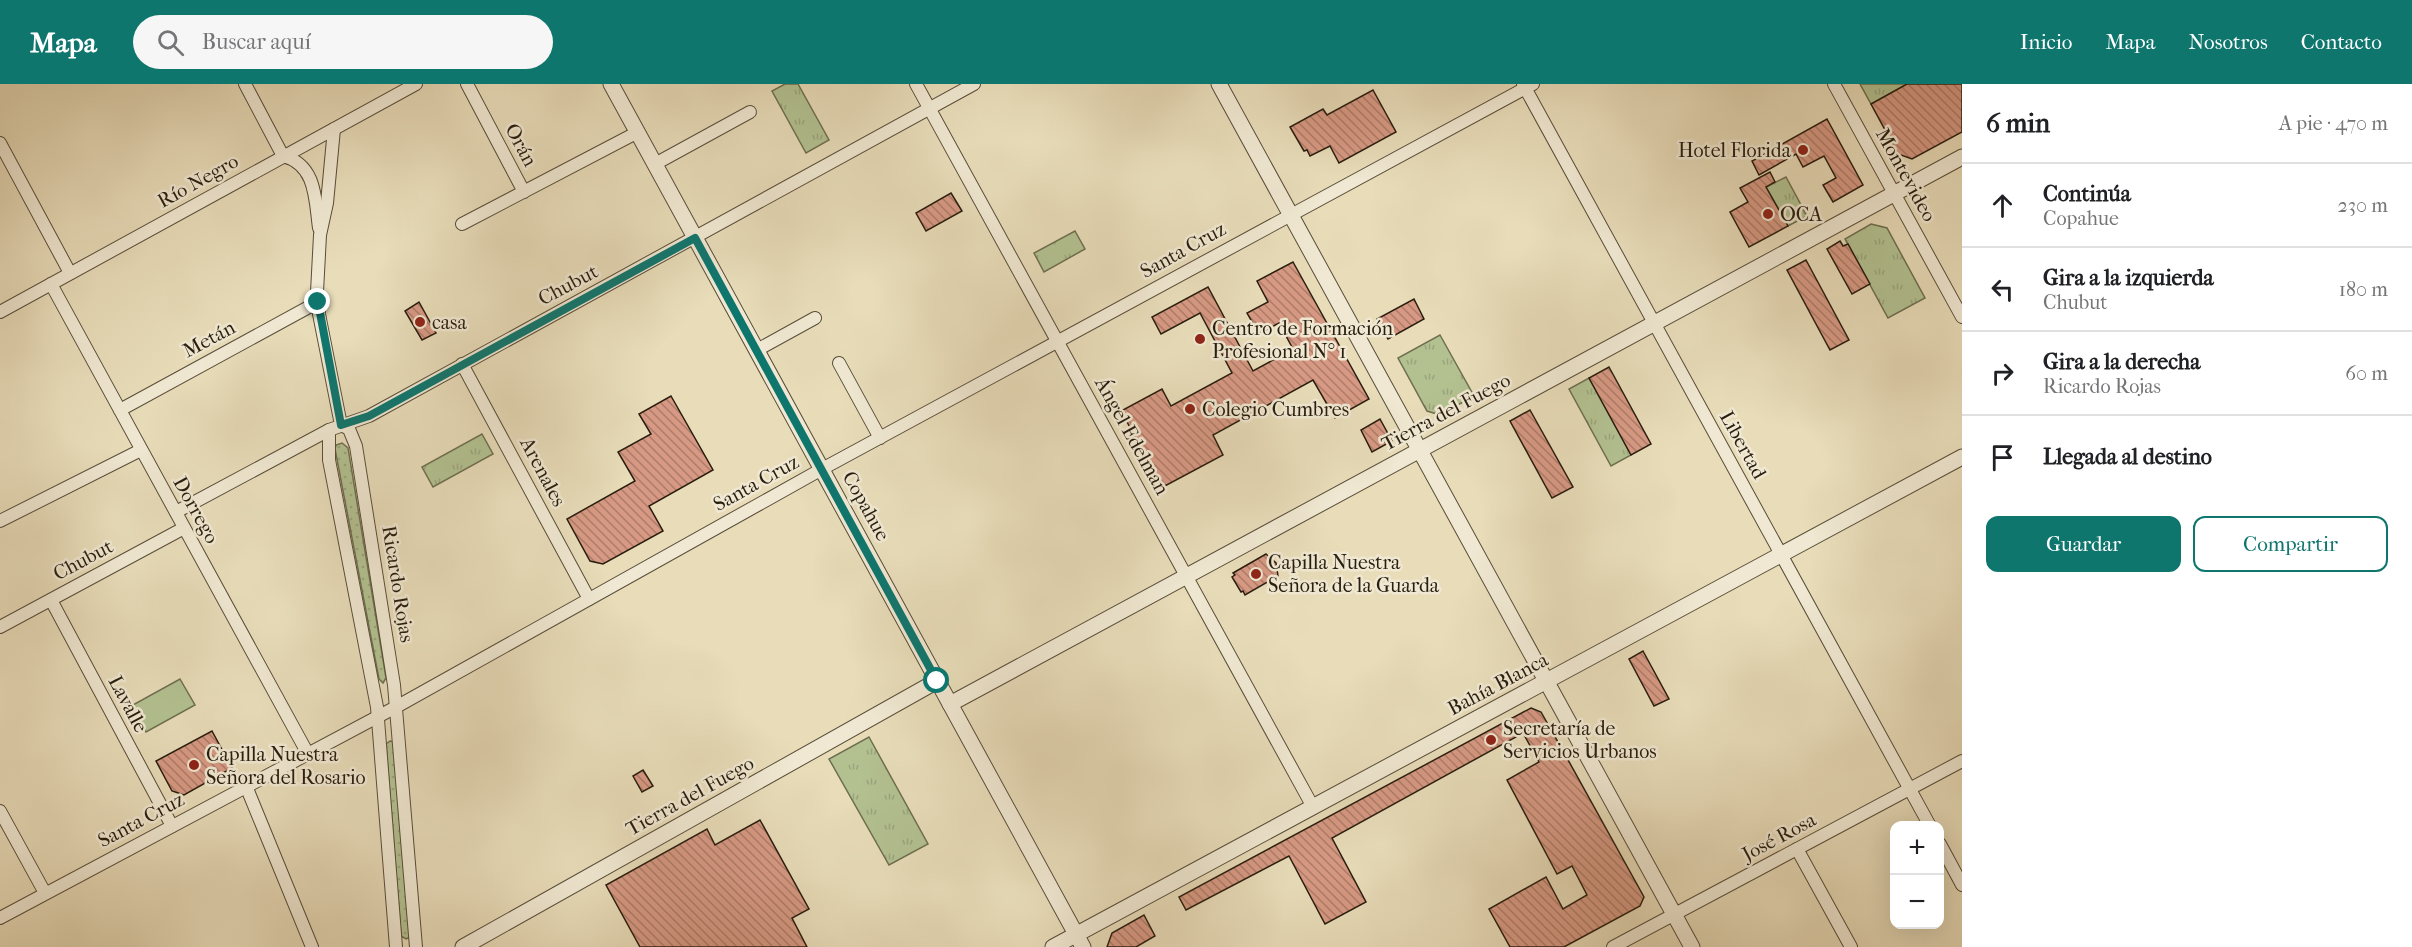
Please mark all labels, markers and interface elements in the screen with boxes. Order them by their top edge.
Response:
search box [133,15,553,69]
text: Mapa [30,26,97,59]
icon: search [154,26,187,59]
text: Buscar aquí [202,29,311,55]
text: Inicio [2020,30,2072,54]
text: Mapa [2105,30,2155,54]
text: Nosotros [2188,30,2268,54]
text: Contacto [2301,30,2382,54]
text: 6 min [1986,108,2050,139]
text: A pie · 470 m [2279,112,2388,135]
street label: Orán [500,120,542,171]
street label: Montevideo [1871,124,1941,226]
place label: Hotel Florida [1678,139,1792,162]
marker: Hotel Florida [1796,143,1810,157]
street label: Río Negro [154,149,242,213]
text: Continúa [2043,181,2131,207]
icon: ahead [1986,189,2019,222]
text: 230 m [2338,194,2388,217]
place label: OCA [1780,203,1823,226]
marker: OCA [1761,207,1775,221]
text: Copahue [2043,207,2119,230]
street label: Santa Cruz [1136,217,1230,283]
street label: Chubut [534,260,602,310]
text: Gira a la izquierda [2043,265,2214,291]
icon: left [1986,273,2019,306]
text: 180 m [2339,278,2388,301]
route end [304,288,330,314]
text: Chubut [2043,291,2107,314]
place label: casa [432,311,467,334]
marker: casa [413,315,427,329]
street label: Metán [179,316,239,362]
place label: Centro de Formación Profesional N° 1 [1212,317,1393,363]
marker: Centro de Formación Profesional N° 1 [1193,332,1207,346]
text: Gira a la derecha [2043,349,2200,375]
icon: right [1986,357,2019,390]
text: 60 m [2345,362,2388,385]
street label: Tierra del Fuego [1378,368,1514,456]
street label: Ángel Edelman [1090,372,1175,499]
text: Ricardo Rojas [2043,375,2161,398]
place label: Colegio Cumbres [1202,398,1349,421]
marker: Colegio Cumbres [1183,402,1197,416]
street label: Libertad [1715,407,1772,484]
street label: Arenales [515,433,571,510]
icon: arrive [1986,441,2019,474]
text: Llegada al destino [2043,444,2212,470]
street label: Santa Cruz [709,450,803,516]
street label: Copahue [838,467,894,545]
street label: Dorrego [168,473,224,547]
button: Guardar [1986,516,2181,572]
button: Compartir [2193,516,2388,572]
street label: Ricardo Rojas [377,524,419,644]
street label: Chubut [49,535,117,585]
place label: Capilla Nuestra Señora de la Guarda [1268,551,1440,597]
marker: Capilla Nuestra Señora de la Guarda [1249,567,1263,581]
street label: Bahía Blanca [1444,648,1553,720]
route start [923,667,949,693]
street label: Lavalle [104,672,152,736]
place label: Secretaría de Servicios Urbanos [1503,717,1657,763]
marker: Secretaría de Servicios Urbanos [1484,733,1498,747]
place label: Capilla Nuestra Señora del Rosario [206,743,366,789]
street label: Tierra del Fuego [622,751,758,841]
marker: Capilla Nuestra Señora del Rosario [187,758,201,772]
street label: Santa Cruz [94,788,188,852]
street label: José Rosa [1737,808,1820,867]
map controls [1890,821,1944,929]
button: + [1890,821,1944,875]
button: − [1890,875,1944,929]

